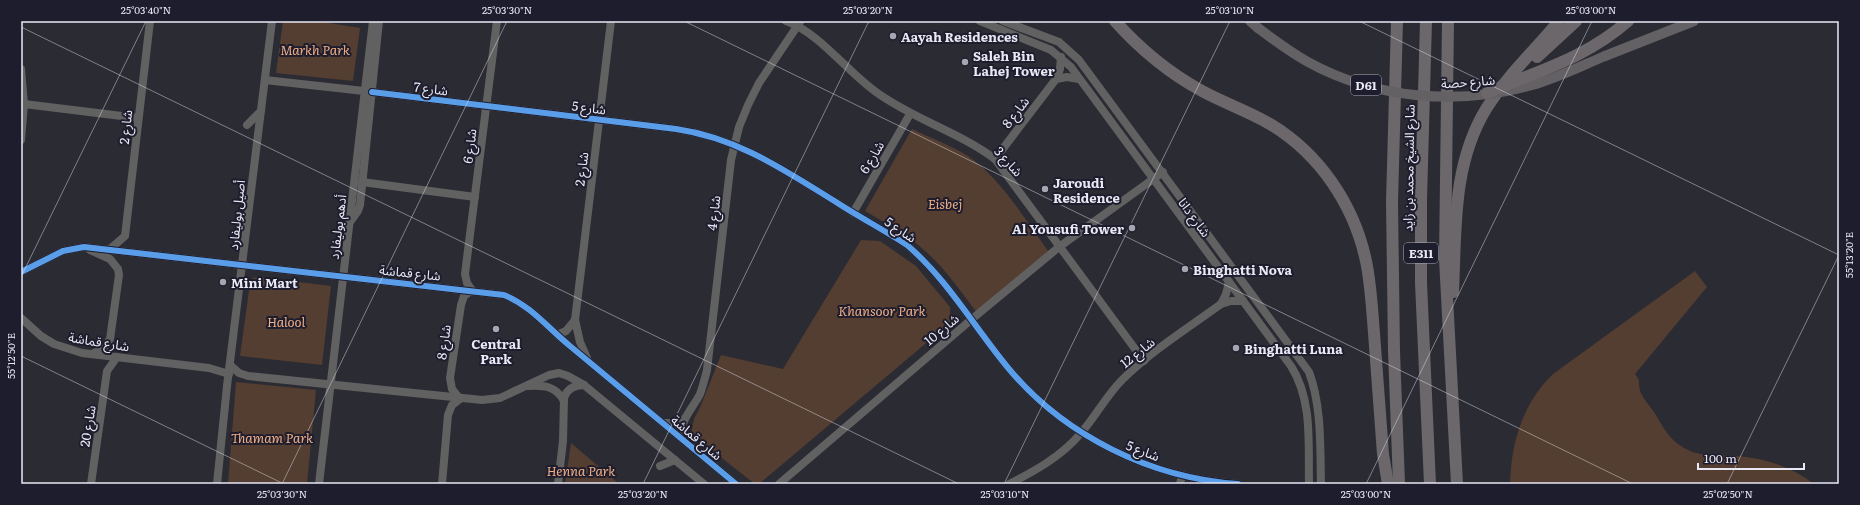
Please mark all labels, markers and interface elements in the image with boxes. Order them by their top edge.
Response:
text: 25°03'40"N [121,2,171,17]
text: 25°03'30"N [482,2,532,17]
text: 25°03'20"N [843,2,893,17]
text: 25°03'10"N [1206,2,1254,17]
text: 25°03'00"N [1566,2,1616,17]
place label: Aayah Residences [901,27,1018,46]
marker: Aayah Residences [888,31,898,41]
park label: Markh Park [280,40,351,59]
place label: Saleh Bin Lahej Tower [973,46,1055,80]
marker: Saleh Bin Lahej Tower [960,57,970,67]
street label: شارع حصة [1440,70,1496,94]
road number: D61 [1351,75,1381,95]
street label: شارع 7 [412,76,449,102]
street label: شارع 8 [997,92,1035,133]
street label: شارع 5 [570,95,607,121]
street label: شارع الشيخ محمد بن زايد [1397,104,1421,232]
street label: شارع 2 [114,109,138,145]
street label: شارع 6 [457,128,483,165]
street label: شارع 6 [854,137,890,178]
street label: شارع 3 [989,142,1028,182]
street label: شارع 2 [569,151,595,188]
place label: Jaroudi Residence [1053,173,1120,207]
street label: أصيل بوليفارد [223,179,249,251]
marker: Jaroudi Residence [1040,184,1050,194]
street label: أدهم بوليفارد [324,193,352,261]
street label: شارع دانا [1173,193,1216,242]
street label: شارع 4 [701,194,727,232]
park label: Eisbej [928,194,962,213]
street label: شارع 5 [880,211,921,248]
place label: Al Yousufi Tower [1012,219,1124,238]
marker: Al Yousufi Tower [1127,223,1137,233]
text: 55°13'20"E [1841,232,1856,278]
road number: E311 [1404,243,1438,263]
street label: شارع قماشة [378,259,442,287]
place label: Binghatti Nova [1193,260,1293,279]
marker: Binghatti Nova [1180,264,1190,274]
place label: Mini Mart [231,273,298,292]
marker: Mini Mart [218,277,228,287]
park label: Khansoor Park [838,301,927,320]
street label: شارع 10 [919,309,964,351]
park label: Halool [267,312,305,331]
street label: شارع 8 [431,323,457,361]
marker: Central Park [491,324,501,334]
street label: شارع قماشة [67,327,131,357]
street label: شارع 12 [1116,332,1160,373]
text: 55°12'50"E [3,333,18,379]
place label: Central Park [471,334,521,368]
place label: Binghatti Luna [1244,339,1343,358]
marker: Binghatti Luna [1231,343,1241,353]
street label: شارع 20 [74,404,102,449]
street label: شارع قماشة [666,410,727,466]
park label: Thamam Park [231,428,314,447]
street label: شارع 5 [1123,435,1163,467]
scale bar [1698,445,1804,471]
text: 100 m [1704,449,1737,467]
park label: Henna Park [546,461,616,480]
text: 25°03'30"N [257,486,307,501]
text: 25°03'20"N [618,486,668,501]
text: 25°03'10"N [981,486,1029,501]
text: 25°03'00"N [1341,486,1391,501]
text: 25°02'50"N [1703,486,1753,501]

